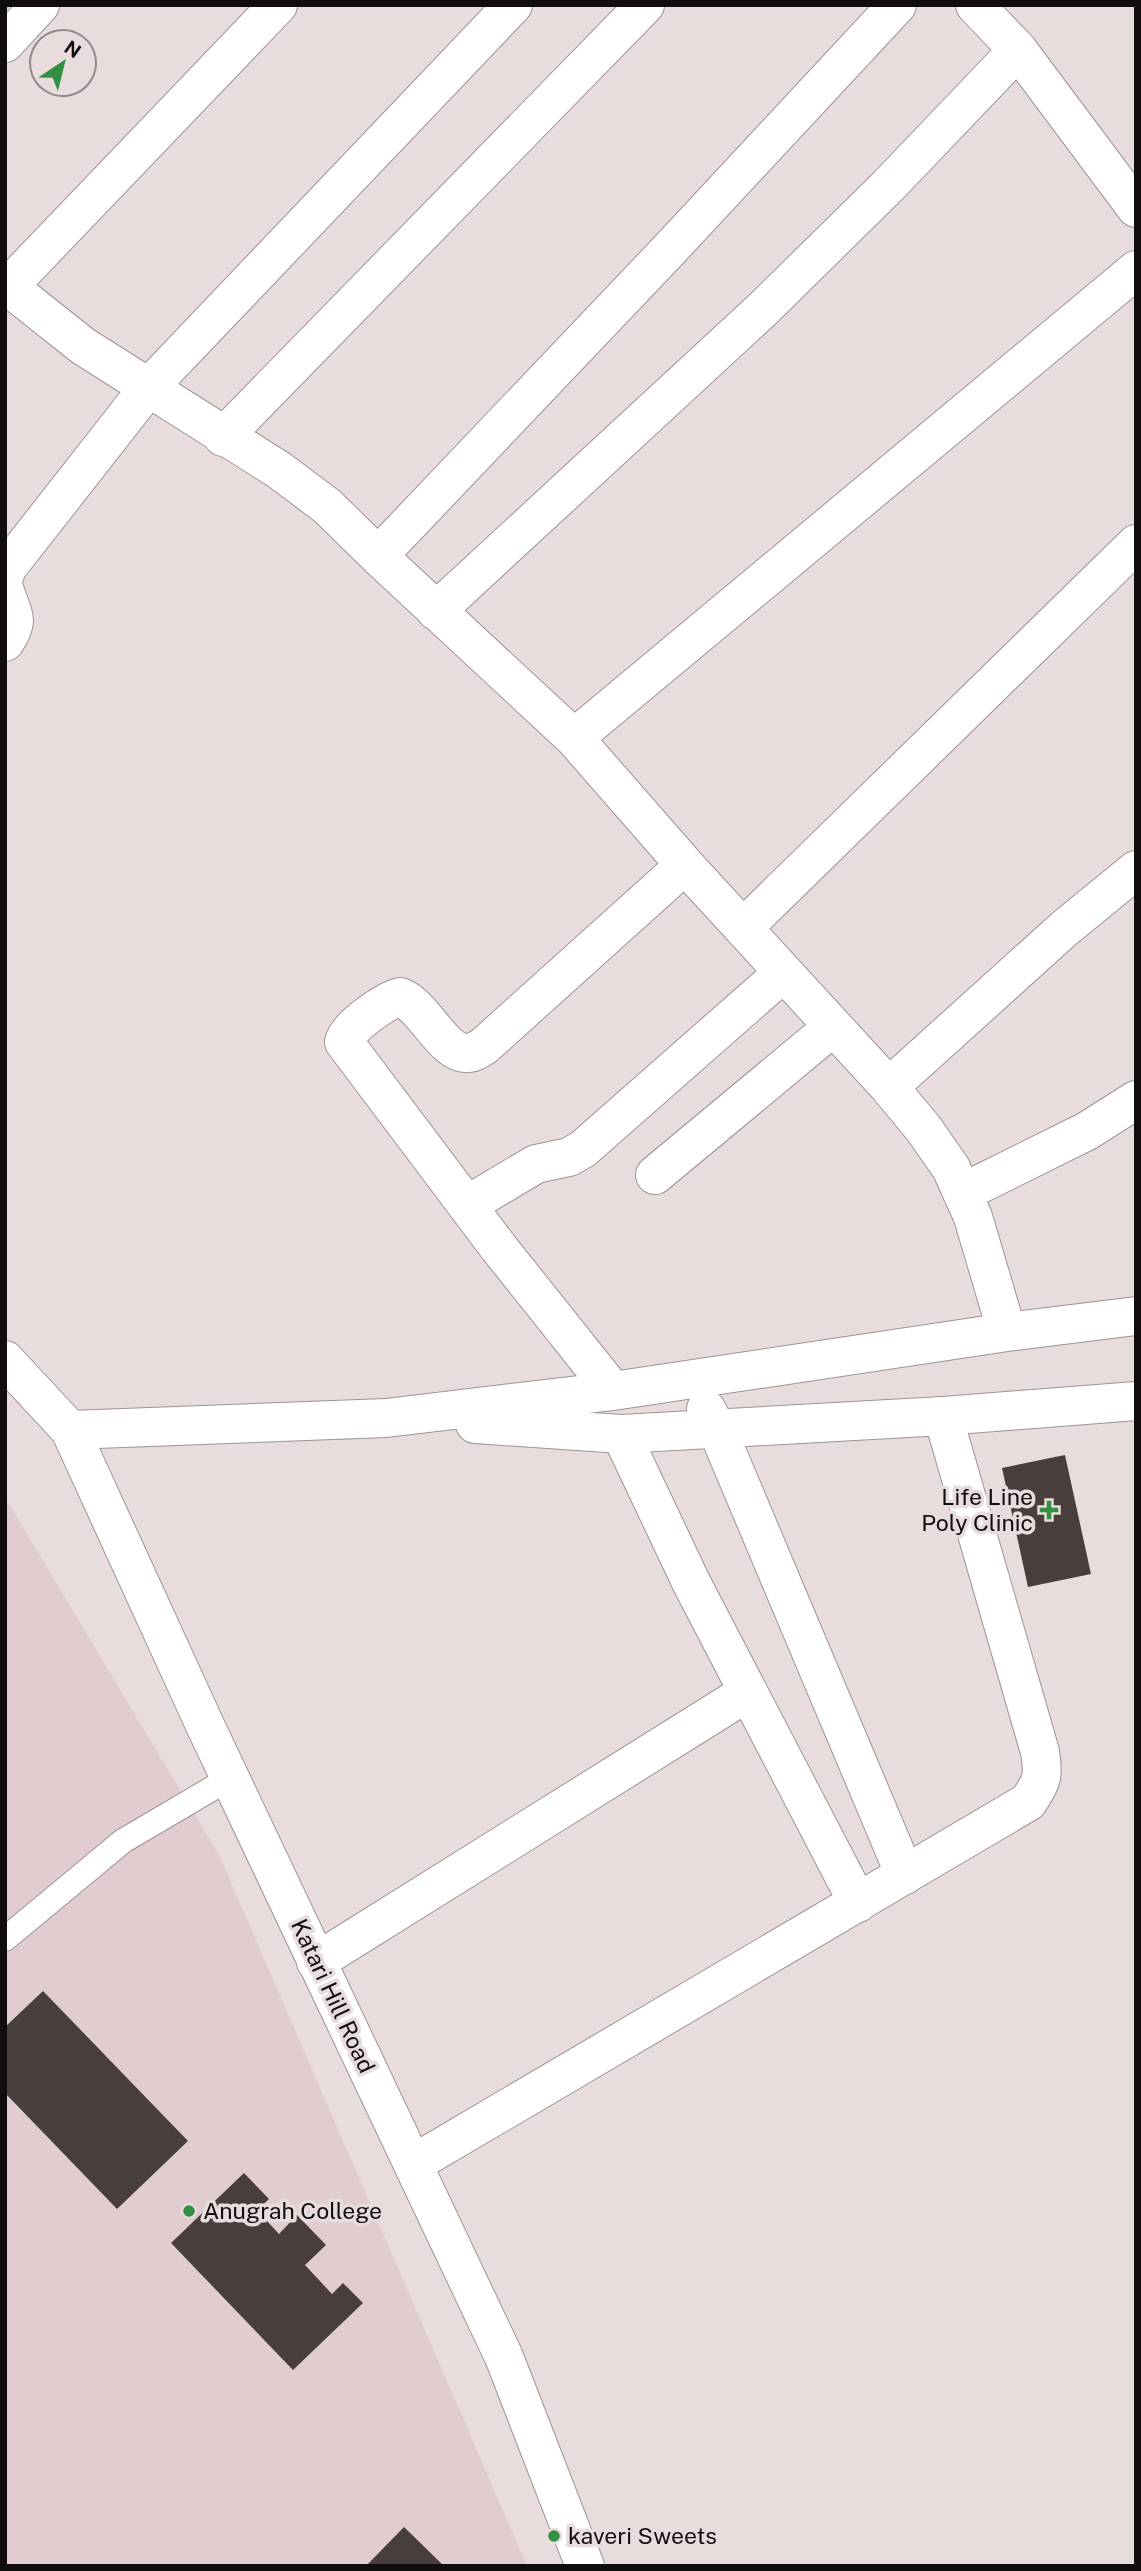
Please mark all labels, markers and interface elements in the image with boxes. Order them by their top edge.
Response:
north arrow [28,28,98,98]
text: N [60,36,85,62]
place label: Life Line Poly Clinic [921,1483,1033,1536]
marker: Life Line Poly Clinic [1039,1500,1059,1520]
street label: Katari Hill Road [286,1915,381,2077]
place label: Anugrah College [203,2197,382,2224]
marker: Anugrah College [181,2203,197,2219]
place label: kaveri Sweets [568,2522,717,2549]
marker: kaveri Sweets [546,2528,562,2544]

